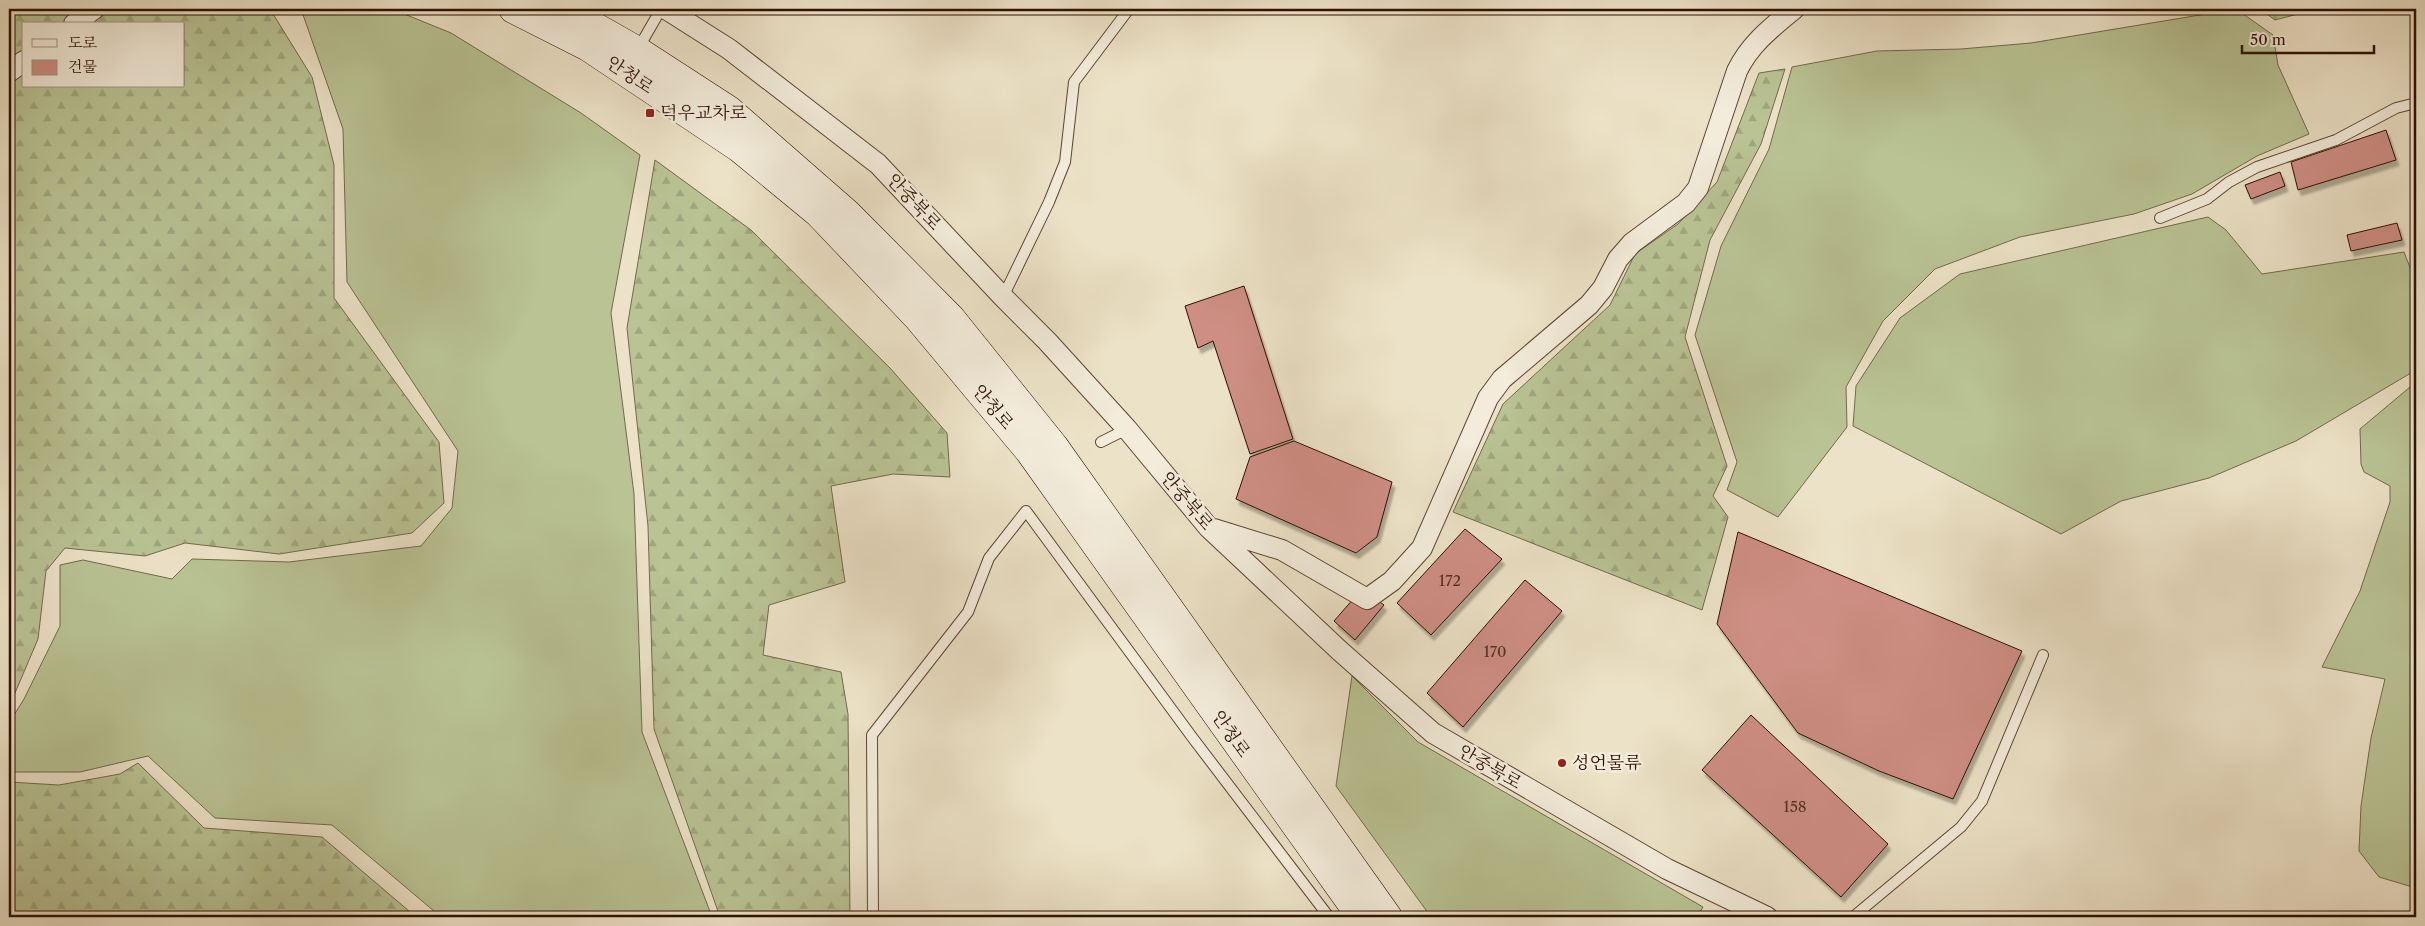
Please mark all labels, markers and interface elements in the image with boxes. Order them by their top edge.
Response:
legend [22,22,185,88]
scale bar [2242,22,2375,54]
text: 50 m [2250,30,2286,49]
text: 도로 [68,33,97,52]
street label: 안청로 [602,51,658,99]
text: 건물 [68,57,97,76]
place label: 덕우교차로 [660,102,747,124]
marker: 덕우교차로 [644,107,656,119]
street label: 안중북로 [882,169,946,235]
street label: 안청로 [968,380,1018,434]
street label: 안중북로 [1156,467,1218,535]
house number: 172 [1439,571,1461,590]
house number: 170 [1483,642,1507,661]
street label: 안청로 [1207,706,1255,762]
street label: 안중북로 [1454,740,1526,794]
place label: 성언물류 [1572,752,1642,774]
marker: 성언물류 [1556,757,1568,769]
house number: 158 [1783,797,1807,816]

